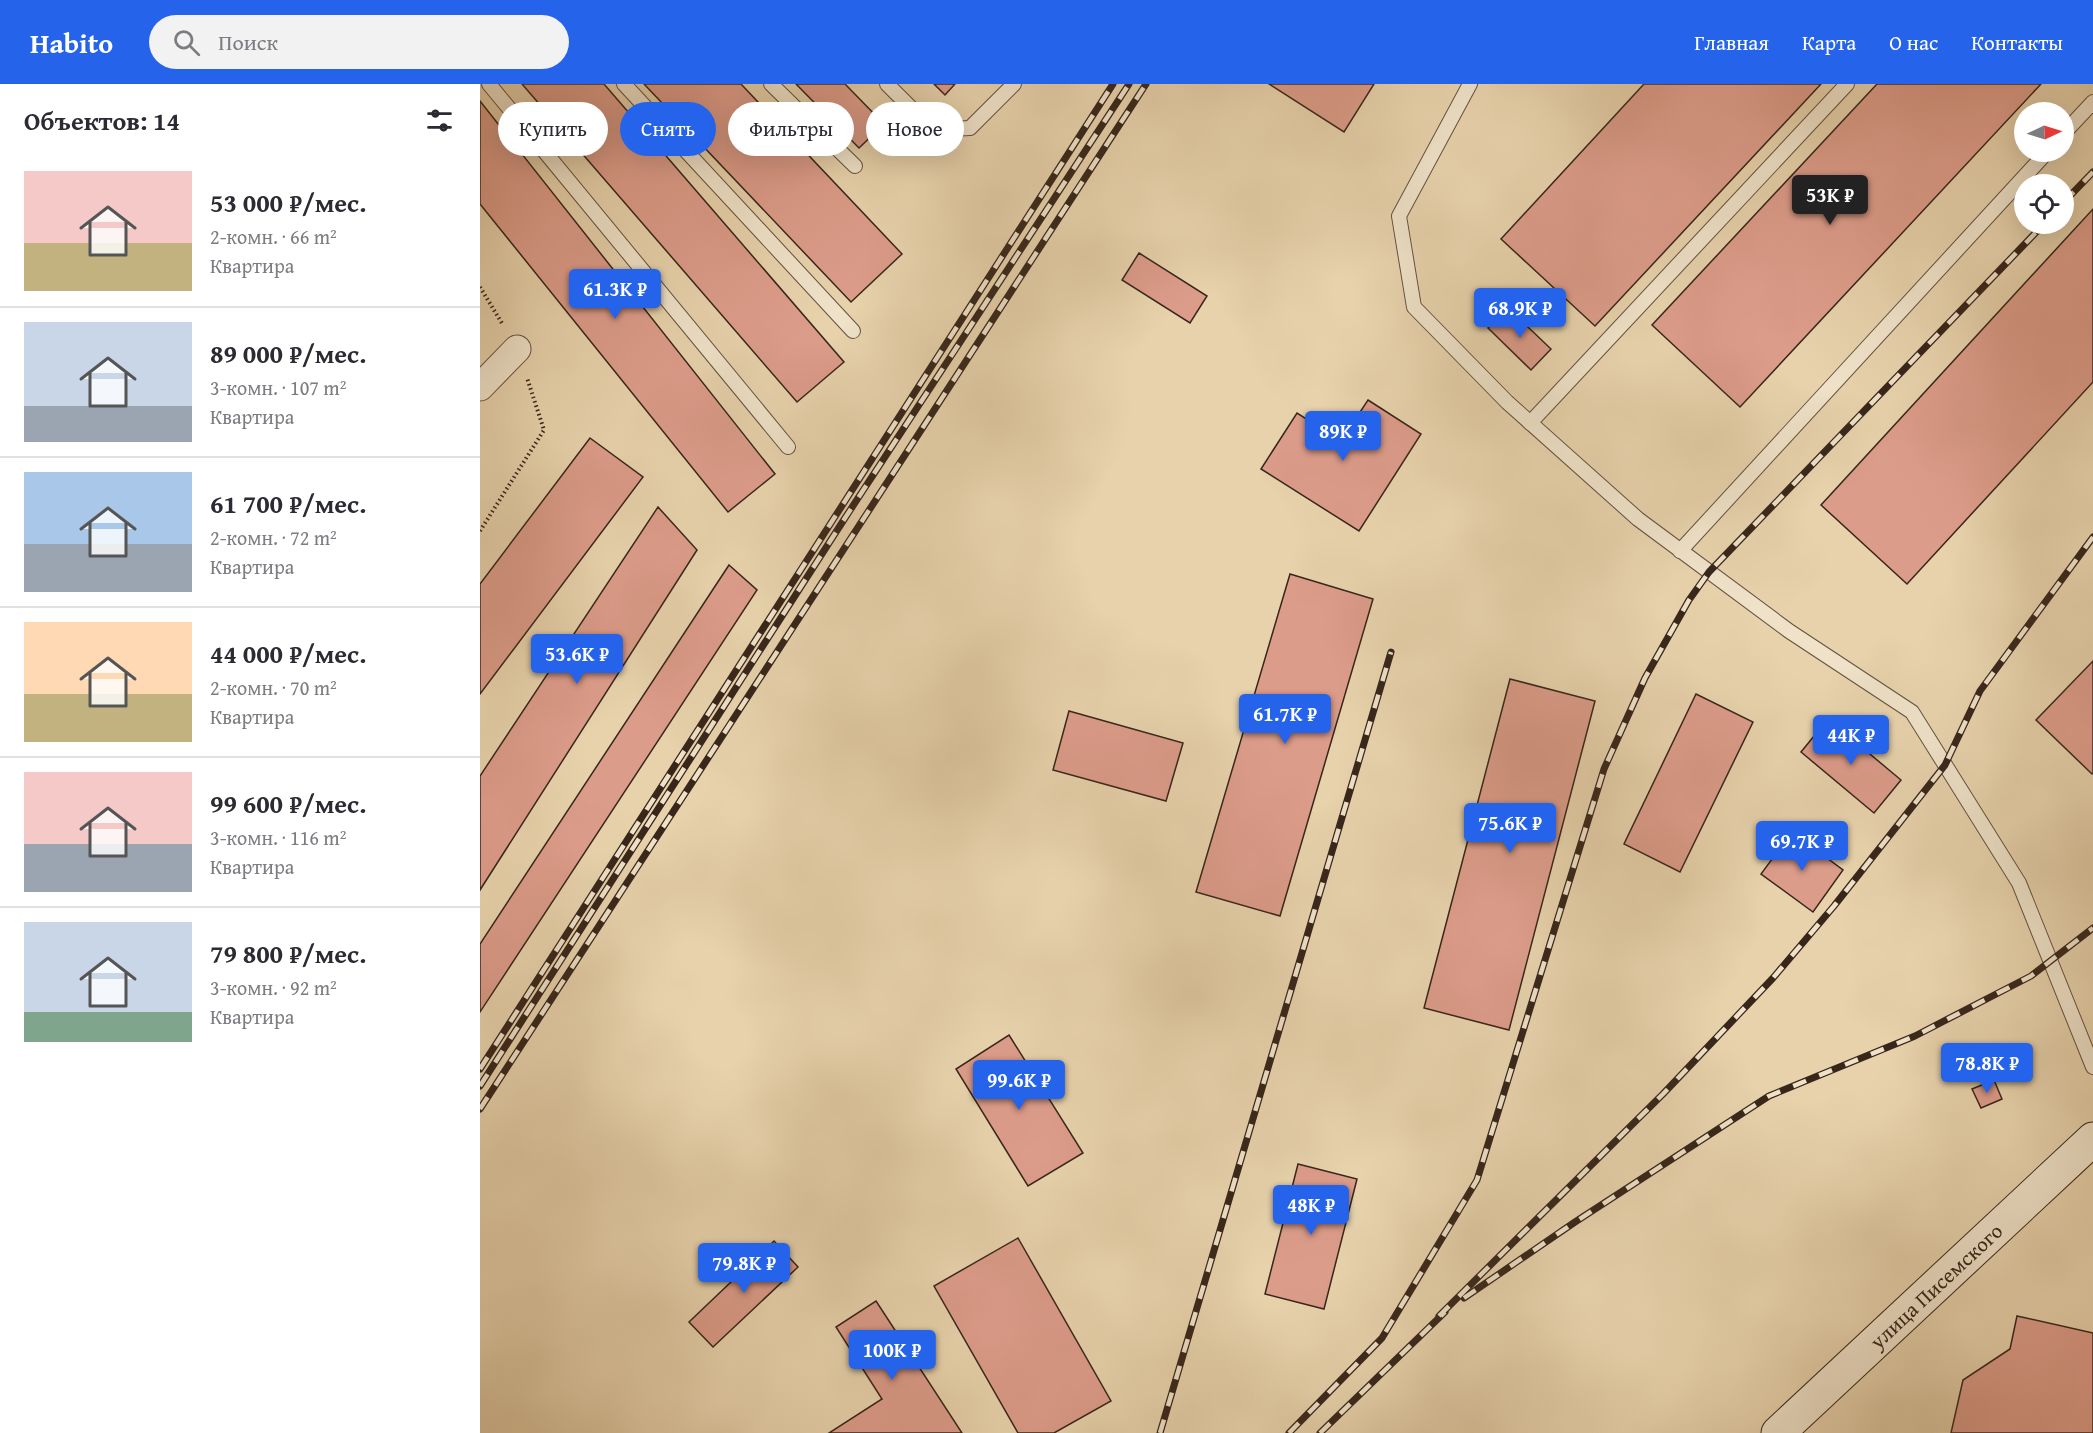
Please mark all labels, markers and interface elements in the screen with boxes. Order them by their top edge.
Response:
search box [149,15,569,69]
text: Habito [30,22,113,63]
icon: search [170,26,203,59]
text: Поиск [218,26,278,58]
text: Главная [1694,27,1769,58]
text: Карта [1802,27,1856,58]
text: О нас [1889,27,1938,58]
text: Контакты [1971,27,2063,58]
text: Объектов: 14 [24,101,180,140]
chip: Купить [498,102,608,156]
chip: Снять [620,102,716,156]
chip: Фильтры [728,102,854,156]
chip: Новое [866,102,964,156]
north arrow [2014,102,2074,162]
map controls [2014,102,2074,234]
icon: filters [423,104,456,137]
button: locate [2014,174,2074,234]
pin: 53K ₽ [1788,175,1872,226]
text: 53K ₽ [1806,180,1854,209]
text: 53 000 ₽/мес. [210,183,366,222]
icon: home [72,195,144,267]
text: 2-комн. · 66 m² [210,222,337,251]
text: Квартира [210,251,294,280]
pin: 61.3K ₽ [560,269,670,320]
text: 61.3K ₽ [583,274,647,303]
pin: 68.9K ₽ [1465,288,1575,339]
text: 68.9K ₽ [1488,293,1552,322]
text: 89 000 ₽/мес. [210,334,366,373]
icon: home [72,346,144,418]
text: 3-комн. · 107 m² [210,373,346,402]
text: Квартира [210,402,294,431]
pin: 89K ₽ [1301,411,1385,462]
text: 89K ₽ [1319,416,1367,445]
text: 61 700 ₽/мес. [210,484,366,523]
icon: home [72,496,144,568]
text: 2-комн. · 72 m² [210,523,337,552]
text: Квартира [210,552,294,581]
text: 44 000 ₽/мес. [210,634,366,673]
pin: 53.6K ₽ [522,634,632,685]
text: 53.6K ₽ [545,639,609,668]
icon: home [72,646,144,718]
text: 2-комн. · 70 m² [210,673,337,702]
pin: 61.7K ₽ [1230,694,1340,745]
text: 61.7K ₽ [1253,699,1317,728]
text: Квартира [210,702,294,731]
pin: 44K ₽ [1809,715,1893,766]
text: 44K ₽ [1827,720,1875,749]
text: 99 600 ₽/мес. [210,784,366,823]
icon: home [72,796,144,868]
pin: 75.6K ₽ [1455,803,1565,854]
text: 75.6K ₽ [1478,808,1542,837]
pin: 69.7K ₽ [1747,821,1857,872]
text: 3-комн. · 116 m² [210,823,346,852]
text: 69.7K ₽ [1770,826,1834,855]
text: Квартира [210,852,294,881]
text: 79 800 ₽/мес. [210,934,366,973]
icon: home [72,946,144,1018]
text: 3-комн. · 92 m² [210,973,337,1002]
text: Квартира [210,1002,294,1031]
pin: 78.8K ₽ [1932,1043,2042,1094]
text: 78.8K ₽ [1955,1048,2019,1077]
pin: 99.6K ₽ [964,1060,1074,1111]
text: 99.6K ₽ [987,1065,1051,1094]
pin: 48K ₽ [1269,1185,1353,1236]
text: 48K ₽ [1287,1190,1335,1219]
street label: улица Писемского [1862,1216,2010,1357]
pin: 79.8K ₽ [689,1243,799,1294]
text: 79.8K ₽ [712,1248,776,1277]
pin: 100K ₽ [843,1330,941,1381]
text: 100K ₽ [863,1335,921,1364]

